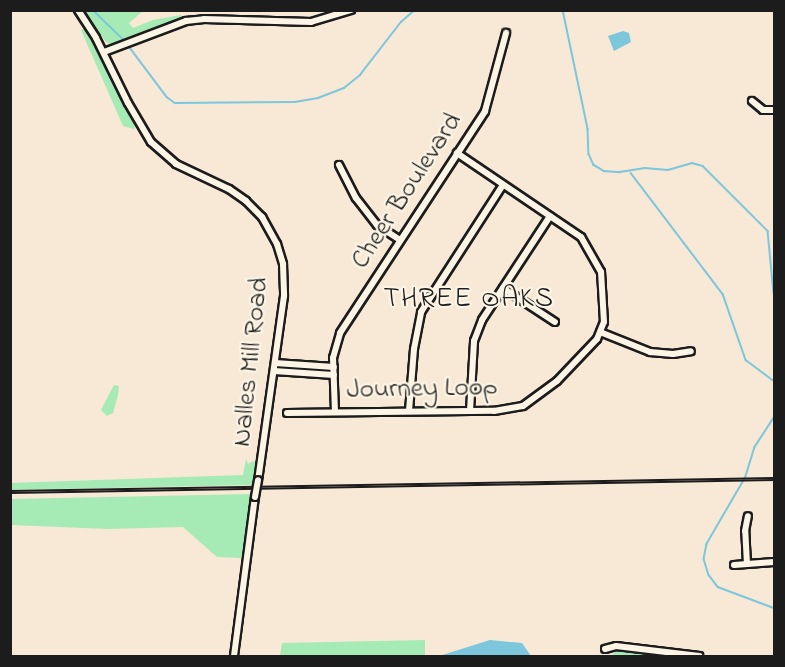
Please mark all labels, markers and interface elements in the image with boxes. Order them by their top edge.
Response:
street label: Cheer Boulevard [344,107,470,275]
street label: Nalles Mill Road [226,276,276,448]
district label: THREE OAKS [384,283,554,317]
street label: Journey Loop [346,371,498,407]

